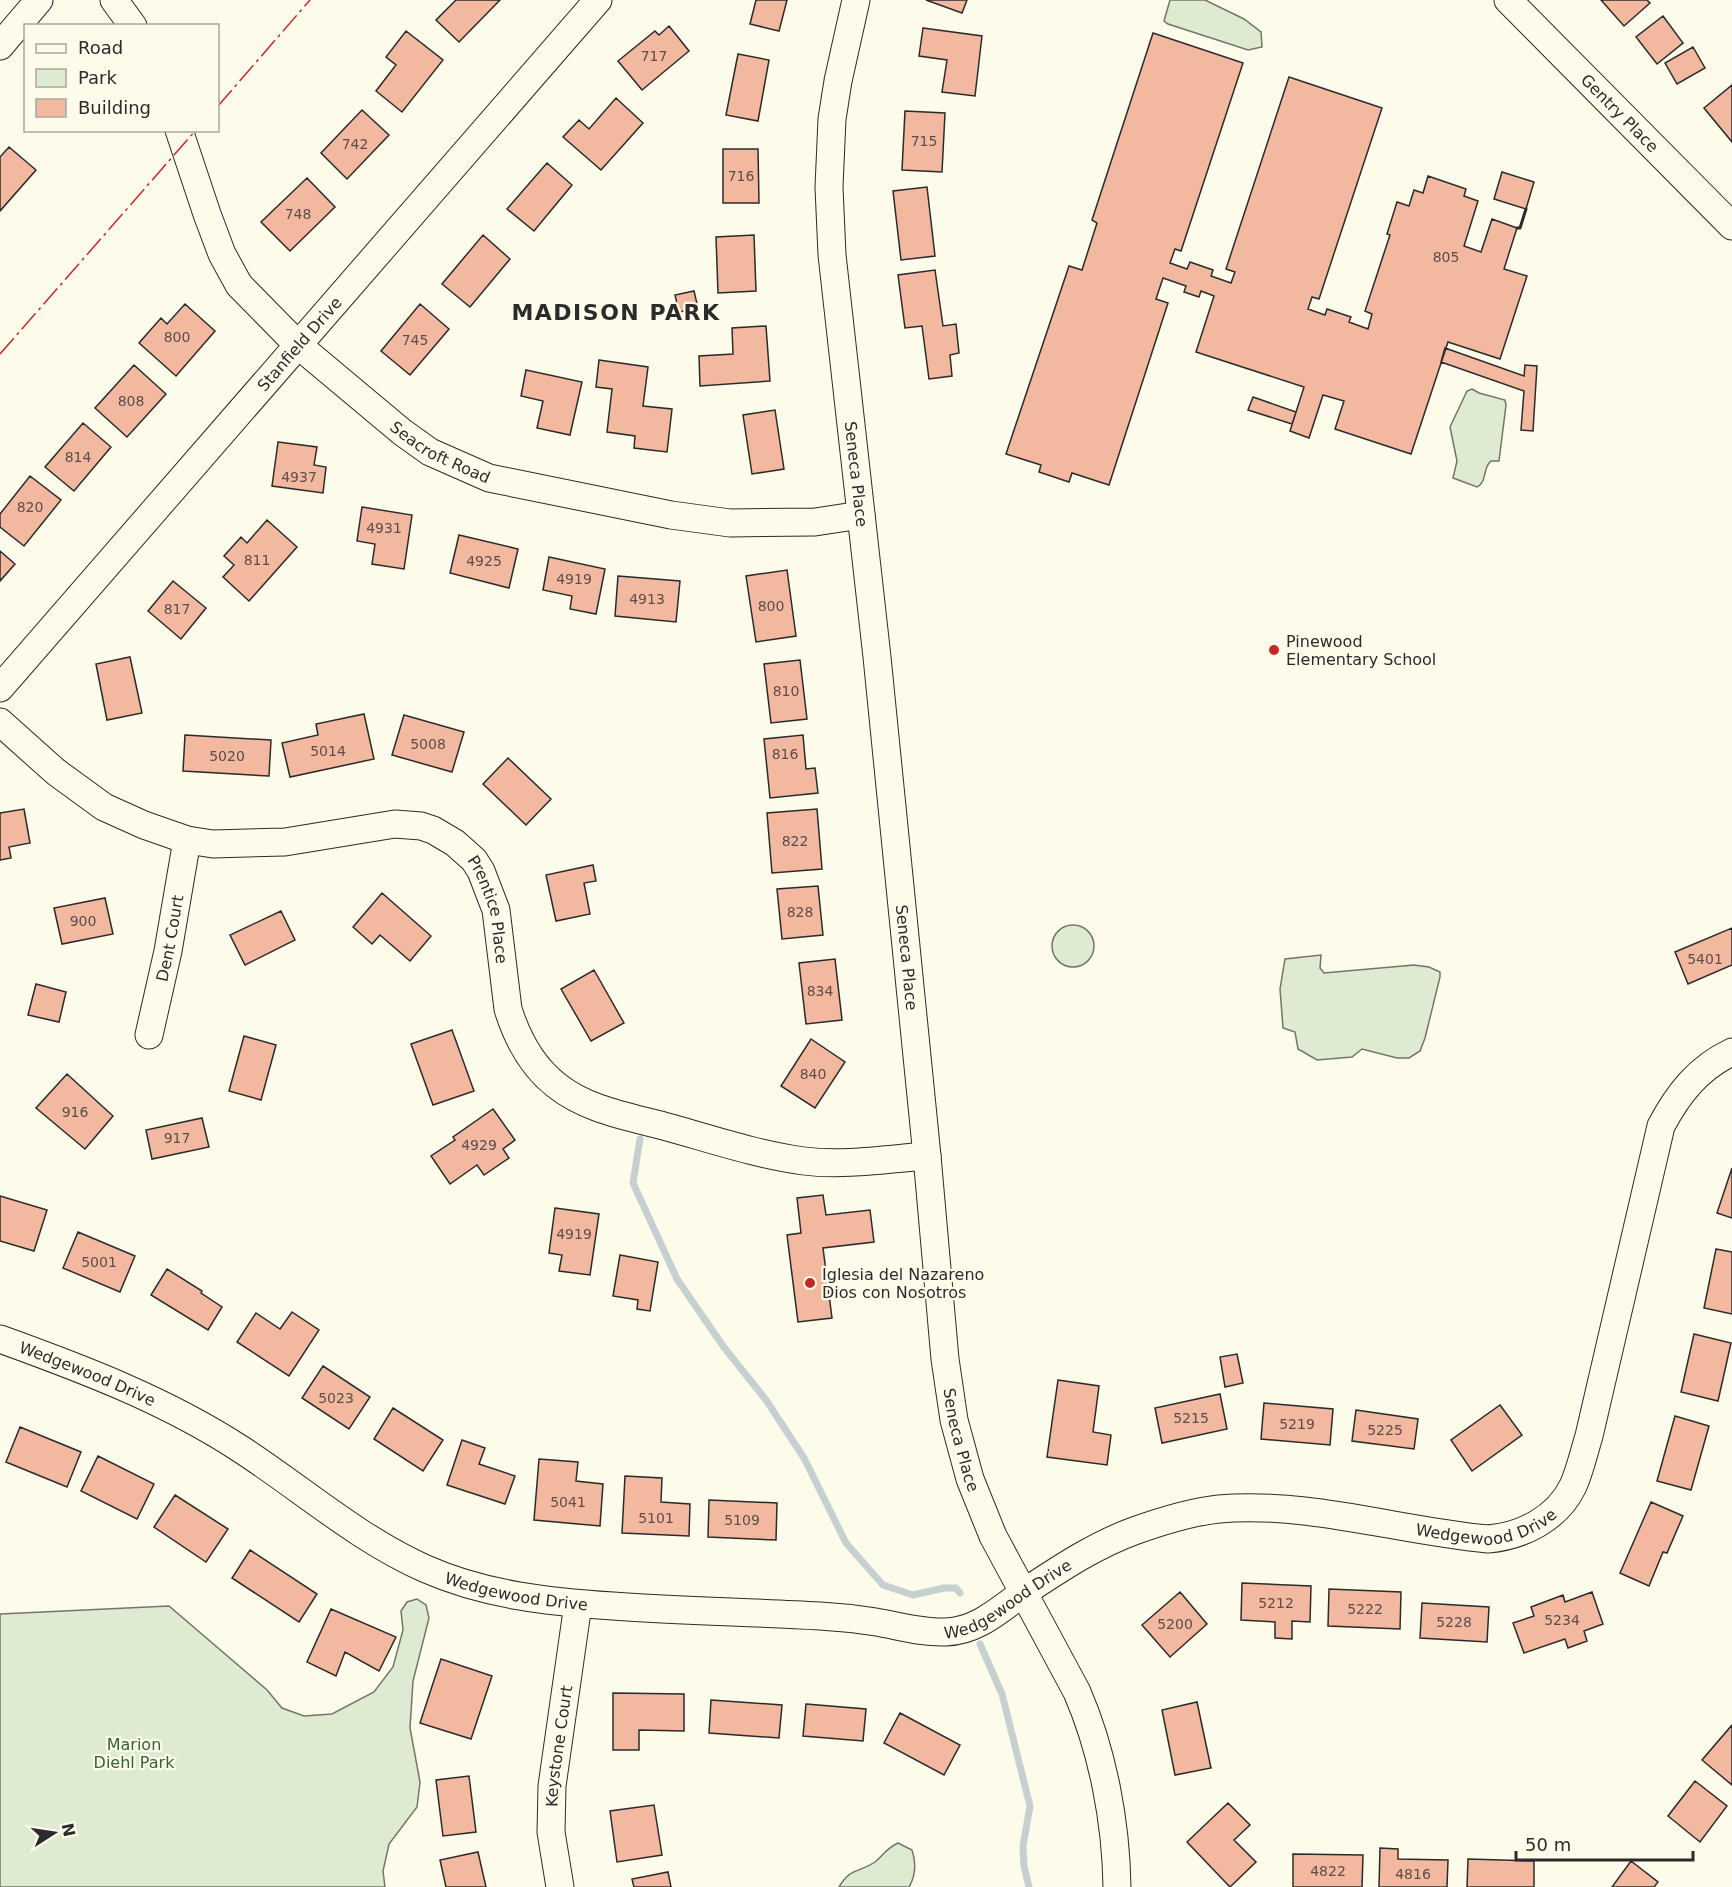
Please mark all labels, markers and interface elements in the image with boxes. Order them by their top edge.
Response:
legend [24,24,219,132]
text: Road [78,37,123,58]
house number: 717 [641,48,667,64]
text: Park [78,67,117,88]
street label: Gentry Place [1577,70,1662,156]
text: Building [78,97,151,118]
house number: 715 [911,133,937,149]
house number: 742 [342,136,368,152]
house number: 716 [728,168,754,184]
house number: 748 [285,206,311,222]
house number: 805 [1433,249,1459,265]
street label: Stanfield Drive [253,293,346,395]
district label: MADISON PARK [511,300,721,325]
house number: 800 [164,329,190,345]
house number: 745 [402,332,428,348]
house number: 808 [118,393,144,409]
street label: Seacroft Road [386,417,493,487]
street label: Seneca Place [841,420,871,528]
house number: 814 [65,449,91,465]
house number: 4937 [281,469,317,485]
house number: 820 [17,499,43,515]
house number: 4931 [366,520,402,536]
house number: 811 [244,552,270,568]
house number: 4925 [466,553,502,569]
house number: 4919 [556,571,592,587]
house number: 4913 [629,591,665,607]
house number: 800 [758,598,784,614]
house number: 817 [164,601,190,617]
place label: Pinewood Elementary School [1286,632,1436,669]
marker: Pinewood Elementary School [1267,643,1281,657]
house number: 810 [773,683,799,699]
house number: 5008 [410,736,446,752]
house number: 5014 [310,743,346,759]
house number: 816 [772,746,798,762]
house number: 5020 [209,748,245,764]
house number: 822 [782,833,808,849]
street label: Prentice Place [464,852,511,965]
street label: Dent Court [152,894,187,983]
house number: 828 [787,904,813,920]
street label: Seneca Place [892,904,921,1011]
house number: 900 [70,913,96,929]
house number: 5401 [1687,951,1723,967]
house number: 834 [807,983,833,999]
house number: 840 [800,1066,826,1082]
house number: 916 [62,1104,88,1120]
house number: 917 [164,1130,190,1146]
house number: 4929 [461,1137,497,1153]
house number: 4919 [556,1226,592,1242]
house number: 5001 [81,1254,117,1270]
place label: Iglesia del Nazareno Dios con Nosotros [822,1265,984,1302]
marker: Iglesia del Nazareno Dios con Nosotros [803,1276,817,1290]
street label: Wedgewood Drive [17,1338,158,1410]
street label: Seneca Place [939,1387,983,1495]
house number: 5023 [318,1390,354,1406]
house number: 5215 [1173,1410,1209,1426]
house number: 5219 [1279,1416,1315,1432]
house number: 5225 [1367,1422,1403,1438]
house number: 5041 [550,1494,586,1510]
street label: Wedgewood Drive [1414,1505,1560,1549]
house number: 5101 [638,1510,674,1526]
house number: 5109 [724,1512,760,1528]
street label: Wedgewood Drive [943,1555,1075,1642]
street label: Wedgewood Drive [442,1568,589,1614]
house number: 5212 [1258,1595,1294,1611]
house number: 5222 [1347,1601,1383,1617]
house number: 5234 [1544,1612,1580,1628]
house number: 5228 [1436,1614,1472,1630]
house number: 5200 [1157,1616,1193,1632]
street label: Keystone Court [543,1684,576,1807]
park label: Marion Diehl Park [94,1735,175,1772]
north arrow [24,1803,84,1863]
text: N [57,1821,79,1839]
scale bar [1516,1824,1693,1862]
text: 50 m [1525,1834,1571,1855]
house number: 4822 [1310,1863,1346,1879]
house number: 4816 [1395,1866,1431,1882]

